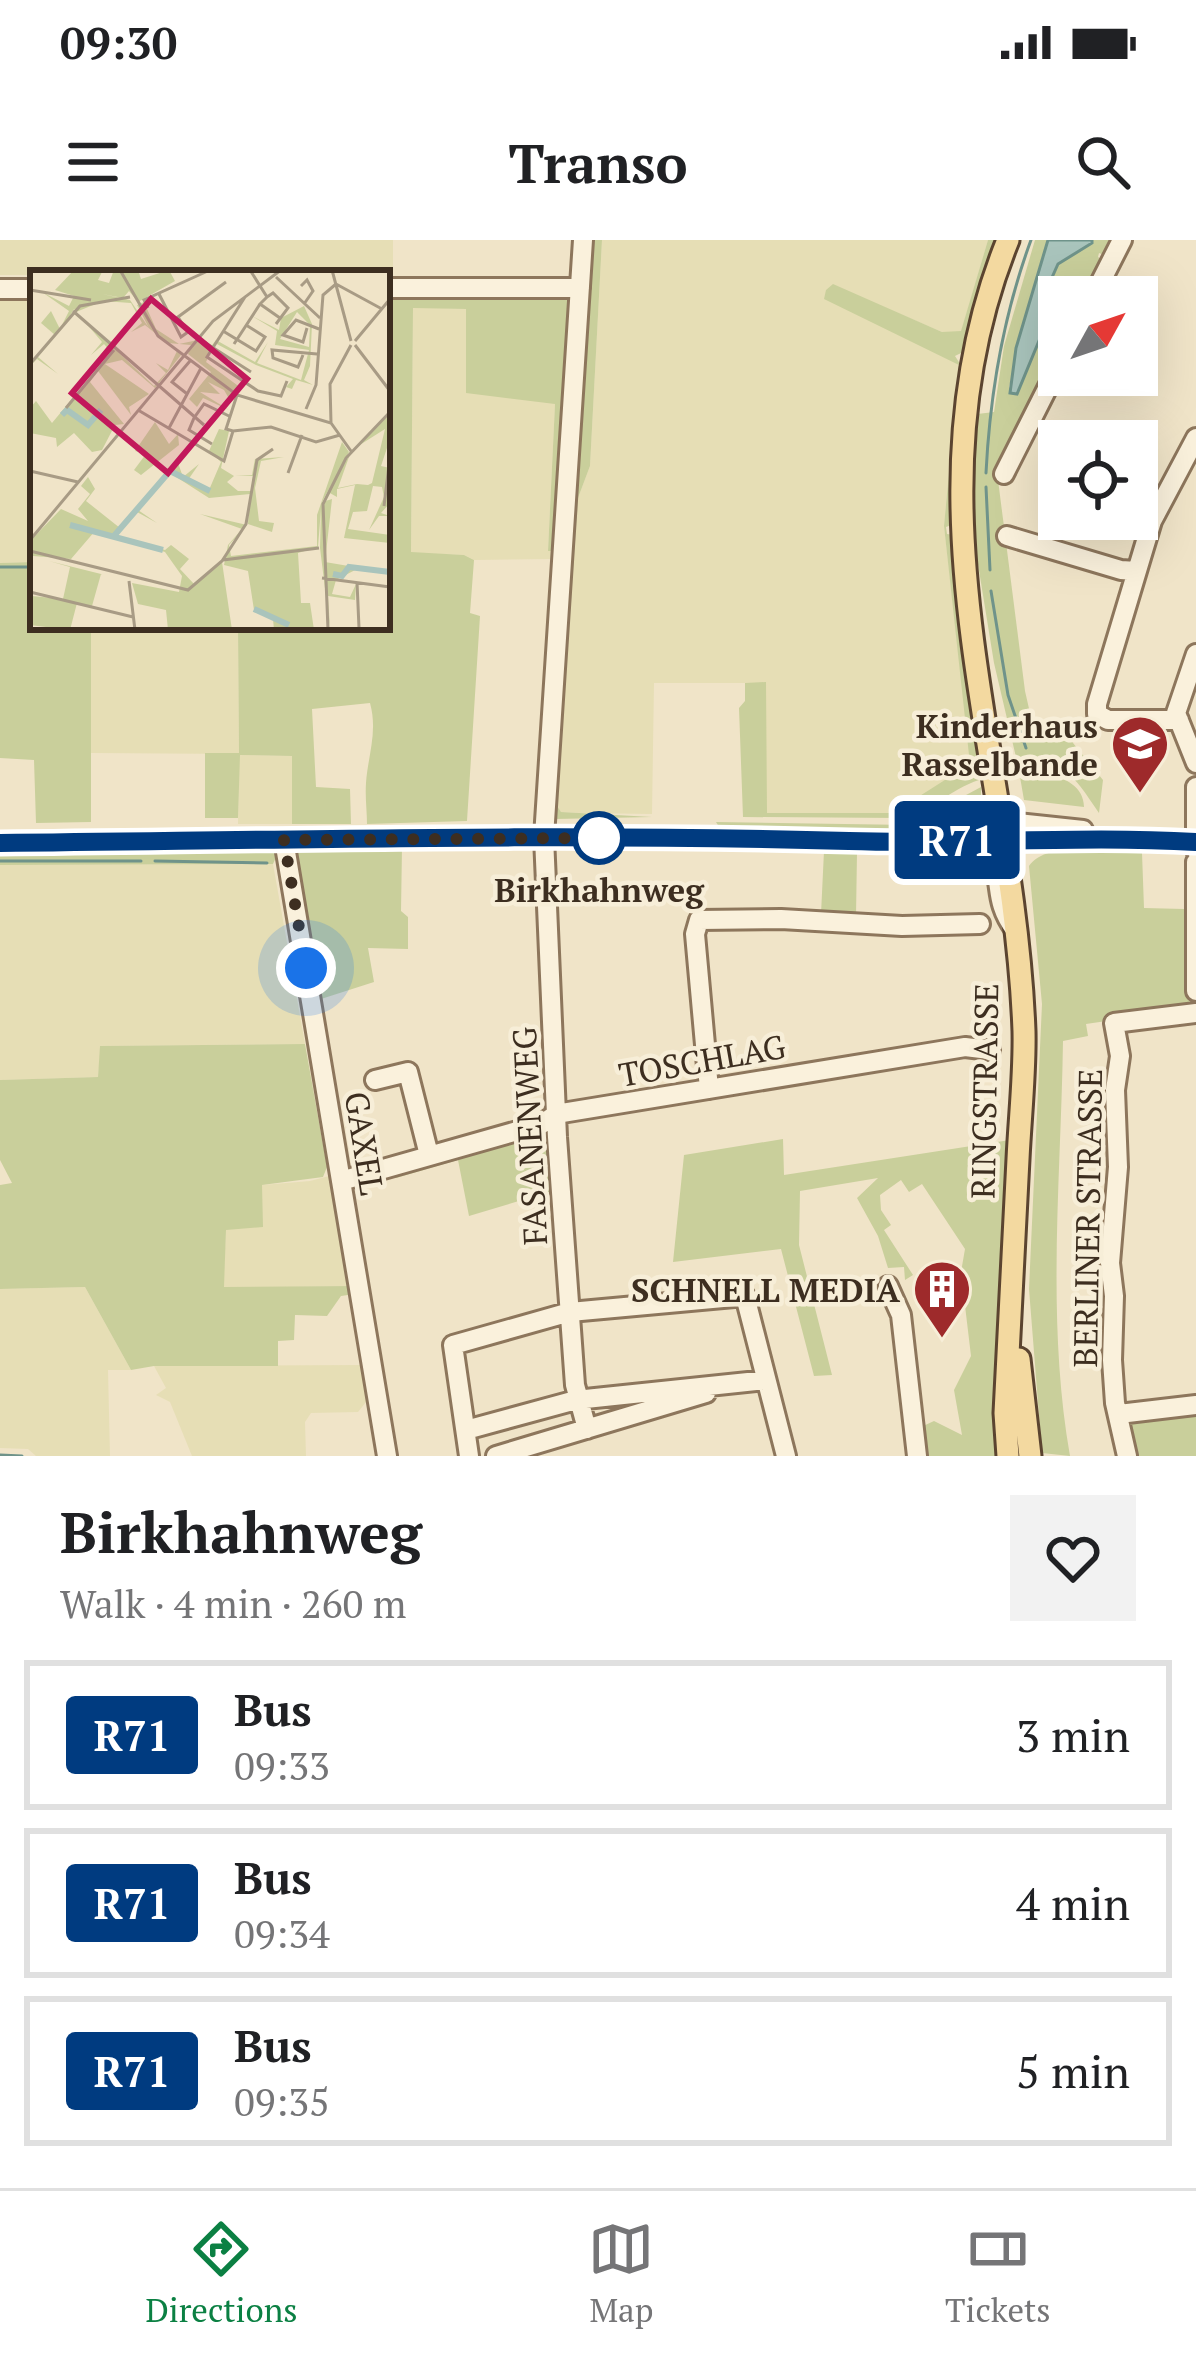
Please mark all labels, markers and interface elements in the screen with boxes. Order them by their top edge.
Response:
text: 09:30 [60,12,177,72]
text: Transo [508,127,688,198]
icon: menu [60,129,126,195]
icon: search [1070,129,1136,195]
inset map [30,270,390,630]
north arrow [1038,276,1158,396]
map controls [1038,276,1158,540]
button: locate [1038,420,1158,540]
place label: Kinderhaus Rasselbande [902,704,1098,785]
school or university icon: Kinderhaus Rasselbande [1109,713,1171,795]
line badge: R71 [888,801,1026,879]
text: R71 [919,812,995,868]
marker: Birkhahnweg [574,813,624,863]
place label: Birkhahnweg [494,868,705,911]
your location [276,938,336,998]
street label: RINGSTRASSE [961,983,1007,1199]
street label: TOSCHLAG [615,1024,789,1096]
street label: FASANENWEG [502,1025,556,1246]
street label: BERLINER STRASSE [1063,1068,1111,1368]
street label: GAXEL [336,1088,394,1198]
building icon: SCHNELL MEDIA [911,1258,973,1340]
place label: SCHNELL MEDIA [631,1268,901,1311]
text: Birkhahnweg [60,1494,422,1569]
button: heart [1010,1495,1136,1621]
text: Walk · 4 min · 260 m [60,1577,406,1629]
text: Bus [234,1679,312,1739]
text: 3 min [1016,1705,1130,1765]
text: R71 [94,1707,170,1763]
text: 09:33 [234,1739,330,1791]
text: Bus [234,1847,312,1907]
text: 4 min [1016,1873,1130,1933]
text: R71 [94,1875,170,1931]
text: 09:34 [234,1907,330,1959]
text: Bus [234,2015,312,2075]
text: 5 min [1016,2041,1130,2101]
text: R71 [94,2043,170,2099]
text: 09:35 [234,2075,330,2127]
tab: Directions [145,2216,298,2331]
tab: Map [588,2216,654,2331]
tab: Tickets [945,2216,1051,2331]

